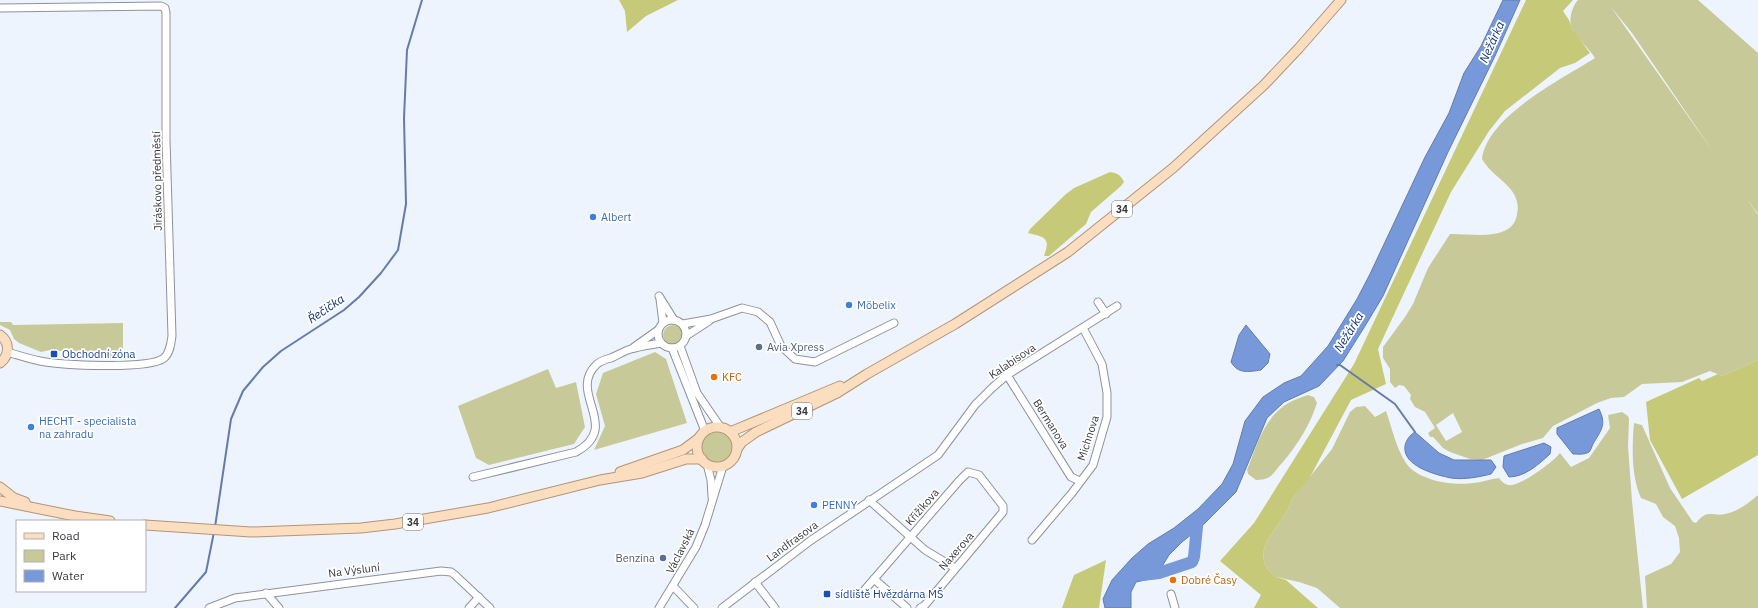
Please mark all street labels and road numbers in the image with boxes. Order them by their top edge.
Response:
street label: Jiráskovo předměstí [149,131,165,231]
road number: 34 [1112,201,1132,217]
street label: Kalabisova [986,340,1038,382]
street label: Bermanova [1030,396,1072,452]
road number: 34 [792,403,812,419]
street label: Michnova [1074,413,1102,463]
street label: Křižíkova [902,486,942,528]
road number: 34 [403,514,423,530]
street label: Landfrasova [764,518,821,564]
street label: Václavská [663,526,697,576]
street label: Naxerova [935,529,977,573]
street label: Na Výsluní [327,560,381,580]

